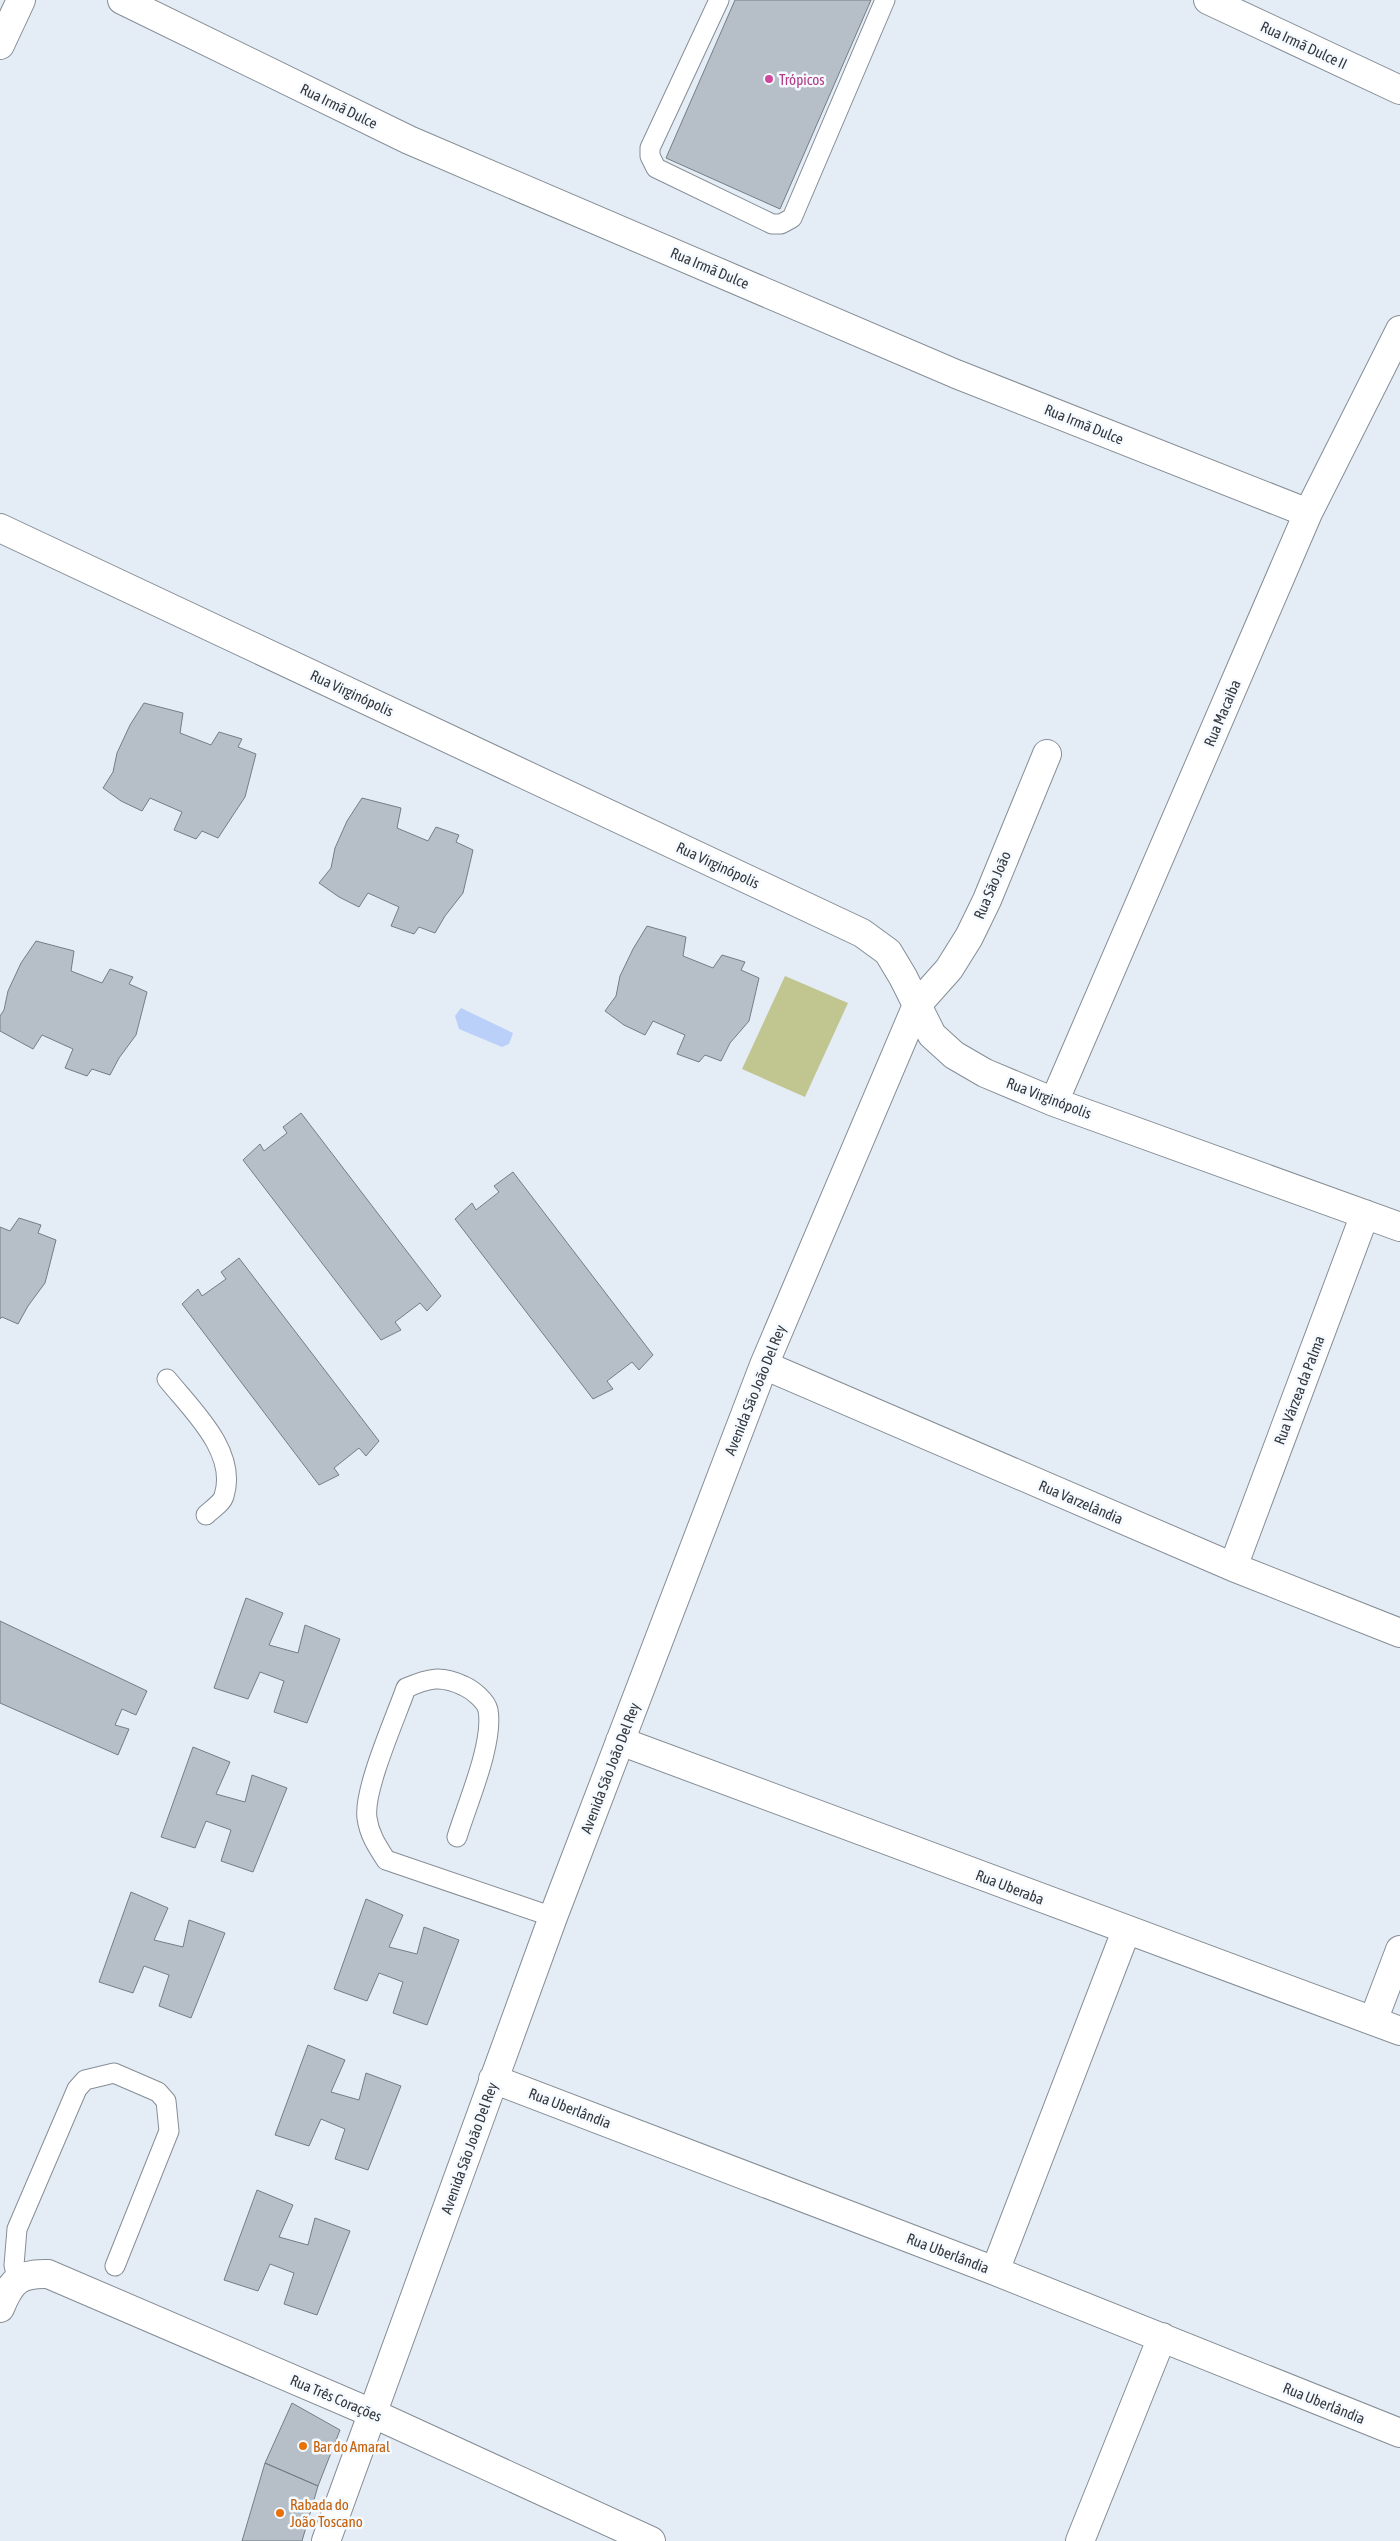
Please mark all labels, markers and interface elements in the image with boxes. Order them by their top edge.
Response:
street label: Rua Irmã Dulce II [1258,18,1350,72]
place label: Trópicos [779,71,825,88]
marker: Trópicos [763,73,775,85]
street label: Rua Irmã Dulce [298,80,381,132]
street label: Rua Irmã Dulce [668,244,752,292]
street label: Rua Irmã Dulce [1042,400,1126,448]
street label: Rua Virginópolis [308,666,396,720]
street label: Rua Macaiba [1200,677,1244,749]
street label: Rua Virginópolis [674,838,762,892]
street label: Rua São João [970,849,1014,921]
street label: Rua Virginópolis [1004,1074,1094,1122]
street label: Avenida São João Del Rey [721,1322,789,1458]
street label: Rua Várzea da Palma [1270,1333,1328,1447]
street label: Rua Varzelândia [1036,1477,1126,1527]
street label: Avenida São João Del Rey [577,1700,643,1836]
street label: Rua Uberaba [973,1866,1047,1908]
street label: Avenida São João Del Rey [437,2080,501,2216]
street label: Rua Uberlândia [526,2085,614,2131]
street label: Rua Uberlândia [904,2230,992,2276]
street label: Rua Três Corações [288,2371,384,2425]
street label: Rua Uberlândia [1281,2379,1367,2427]
place label: Bar do Amaral [313,2438,390,2455]
marker: Bar do Amaral [297,2440,309,2452]
place label: Rabada do João Toscano [290,2496,363,2530]
marker: Rabada do João Toscano [274,2507,286,2519]

